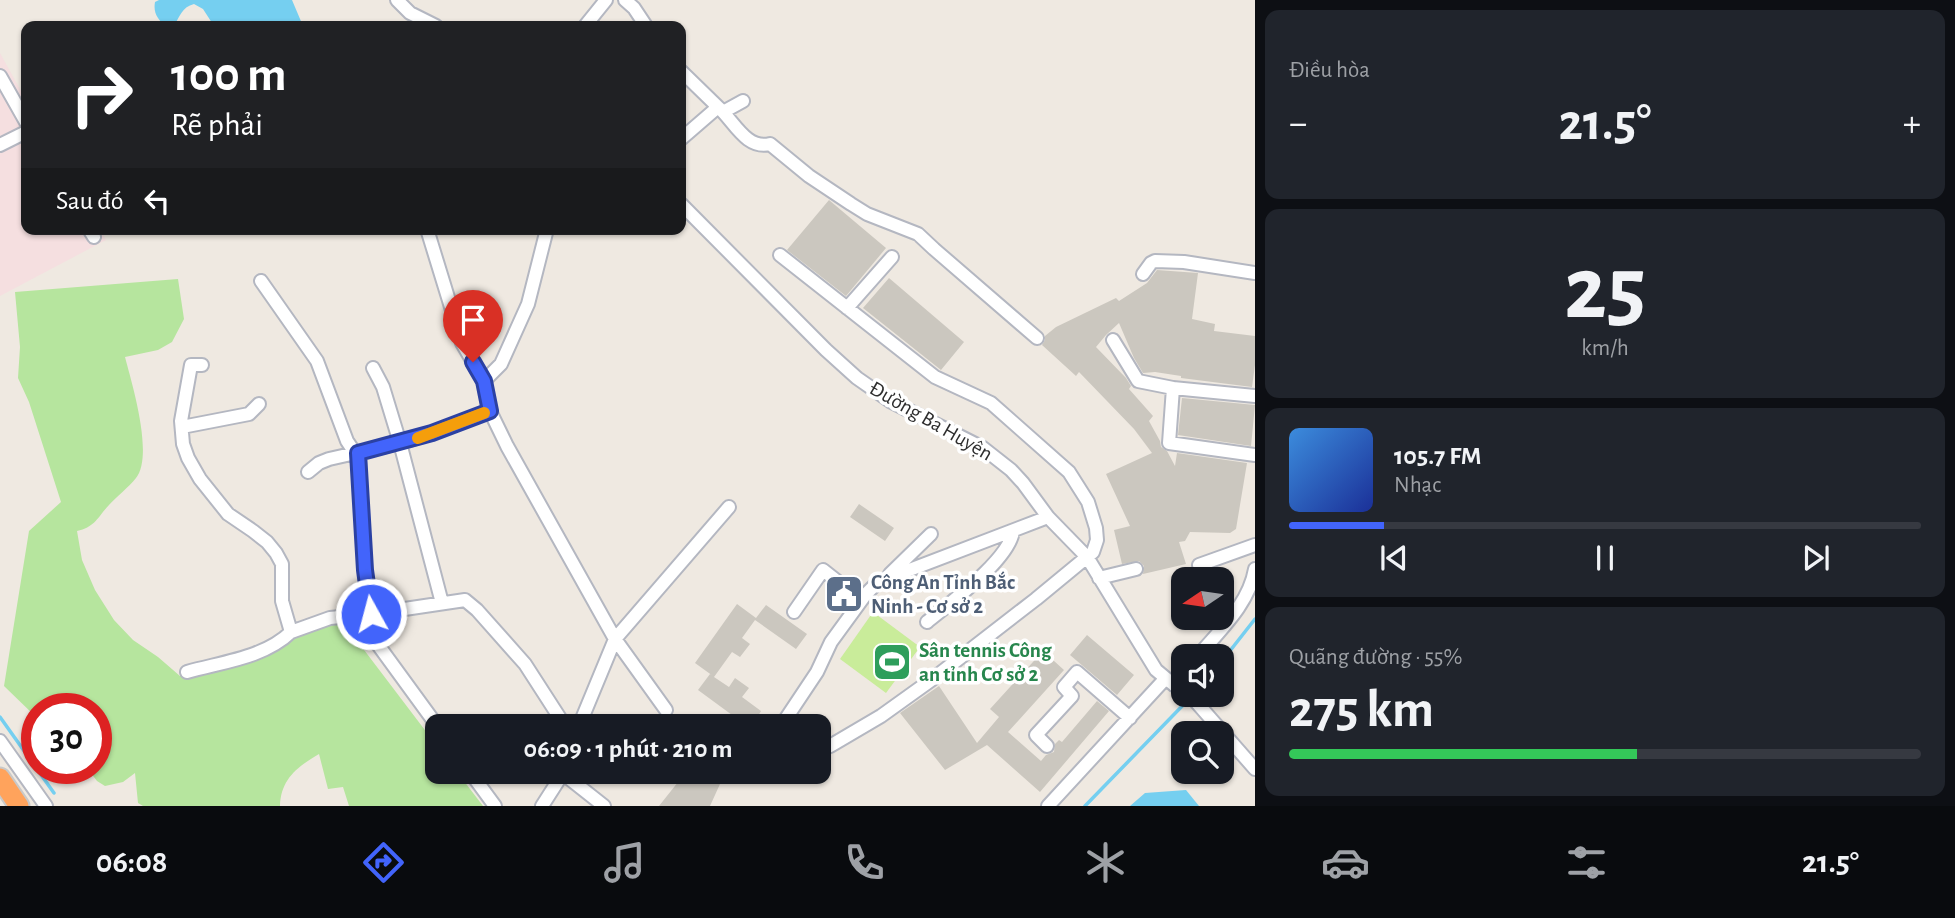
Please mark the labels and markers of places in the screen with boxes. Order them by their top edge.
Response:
pin [443,290,503,362]
place label: Công An Tỉnh Bắc Ninh - Cơ sở 2 [871,571,1015,617]
public building icon: Công An Tỉnh Bắc Ninh - Cơ sở 2 [823,573,865,615]
place label: Sân tennis Công an tỉnh Cơ sở 2 [919,640,1052,685]
sports icon: Sân tennis Công an tỉnh Cơ sở 2 [871,641,913,683]

